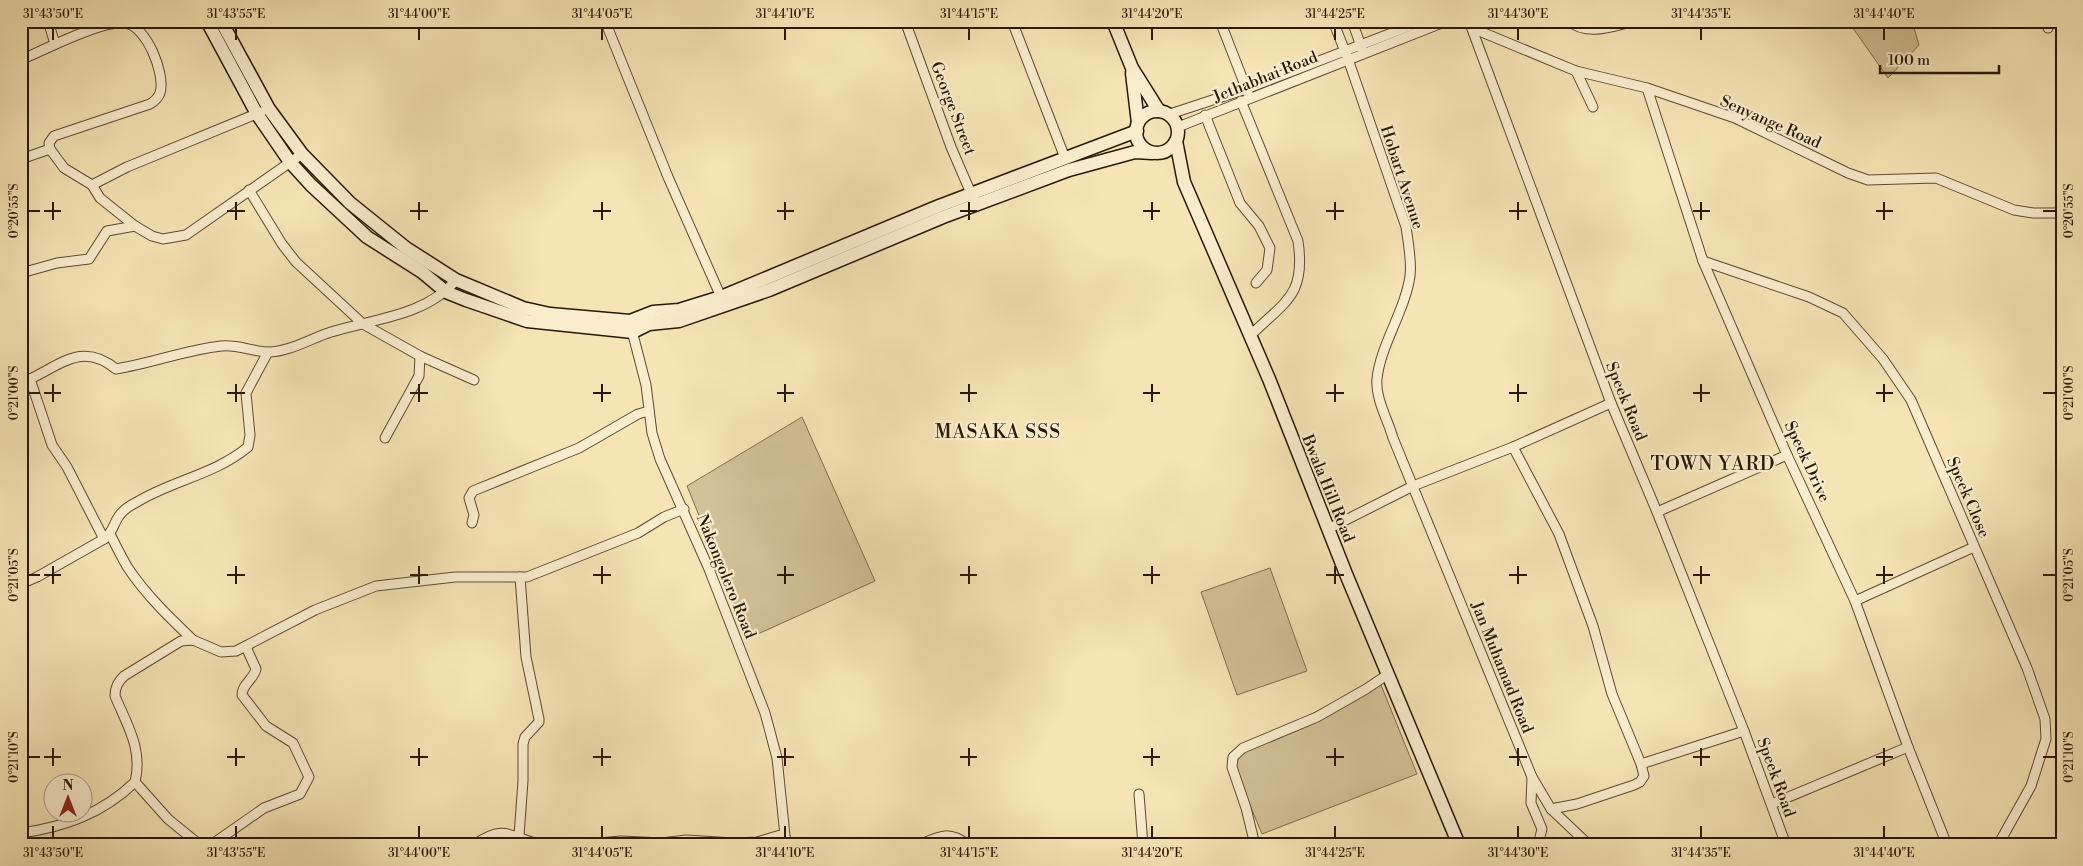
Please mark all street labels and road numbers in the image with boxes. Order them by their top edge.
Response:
street label: Jethabhai Road [1209,47,1321,107]
street label: George Street [926,59,980,158]
street label: Senyange Road [1717,91,1824,153]
street label: Hobart Avenue [1376,123,1428,232]
street label: Speek Road [1601,359,1651,444]
street label: Speek Drive [1780,418,1835,505]
street label: Bwala Hill Road [1297,431,1359,545]
street label: Speek Close [1942,454,1994,541]
street label: Nakongolero Road [692,511,760,642]
street label: Jan Muhamad Road [1466,598,1538,736]
street label: Speek Road [1752,735,1800,820]

